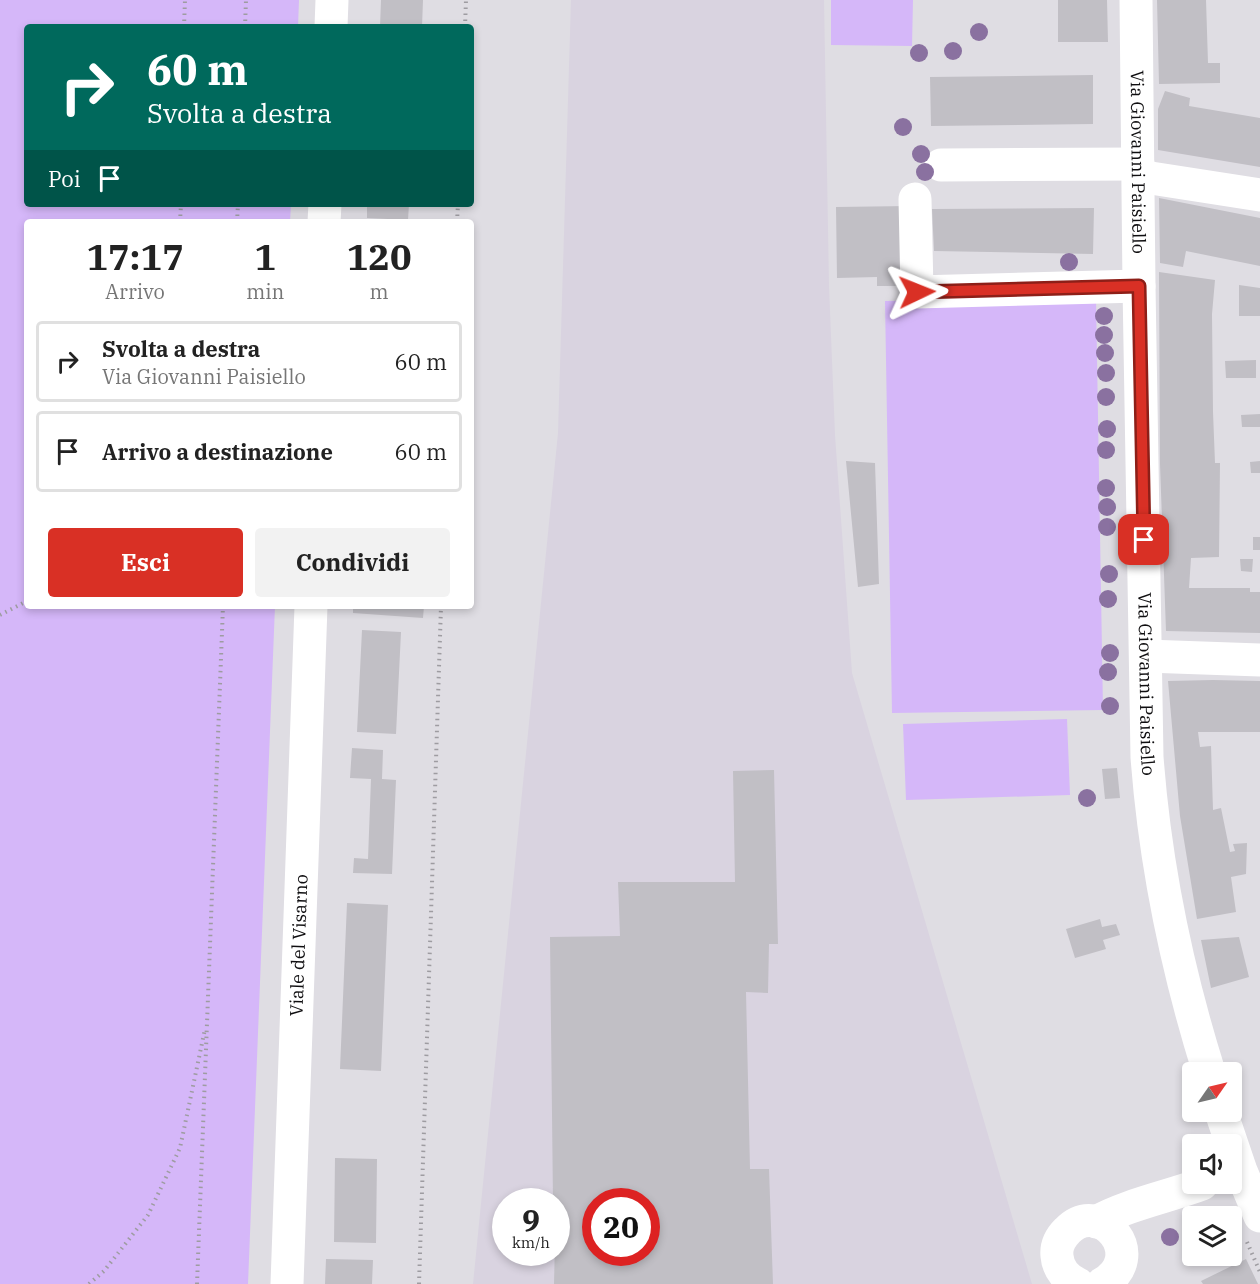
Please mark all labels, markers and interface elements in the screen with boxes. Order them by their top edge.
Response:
text: 60 m [147,42,248,97]
icon: right [48,48,126,126]
street label: Via Giovanni Paisiello [1126,70,1151,254]
text: Svolta a destra [147,95,332,130]
icon: arrive [93,162,126,195]
text: Poi [48,164,81,193]
text: 17:17 [86,233,184,280]
text: 1 [254,233,276,280]
text: 120 [347,233,412,280]
position arrow [885,260,949,324]
text: Arrivo [105,278,165,305]
text: min [246,278,284,305]
text: m [370,278,389,305]
text: Svolta a destra [102,334,260,363]
icon: right [51,345,84,378]
text: 60 m [395,347,447,376]
text: Via Giovanni Paisiello [102,363,306,390]
icon: arrive [51,435,84,468]
text: Arrivo a destinazione [102,437,333,466]
text: 60 m [395,437,447,466]
pin [1118,514,1169,565]
icon: arrive [1127,523,1160,556]
button: Esci [48,528,243,597]
button: Condividi [255,528,450,597]
street label: Via Giovanni Paisiello [1133,592,1160,777]
street label: Viale del Visarno [284,874,312,1017]
north arrow [1182,1062,1242,1122]
map controls [1182,1062,1242,1266]
button: sound [1182,1134,1242,1194]
speed limit sign: 20 [582,1188,660,1266]
text: 9 [522,1200,540,1239]
button: layers [1182,1206,1242,1266]
text: km/h [512,1233,550,1252]

